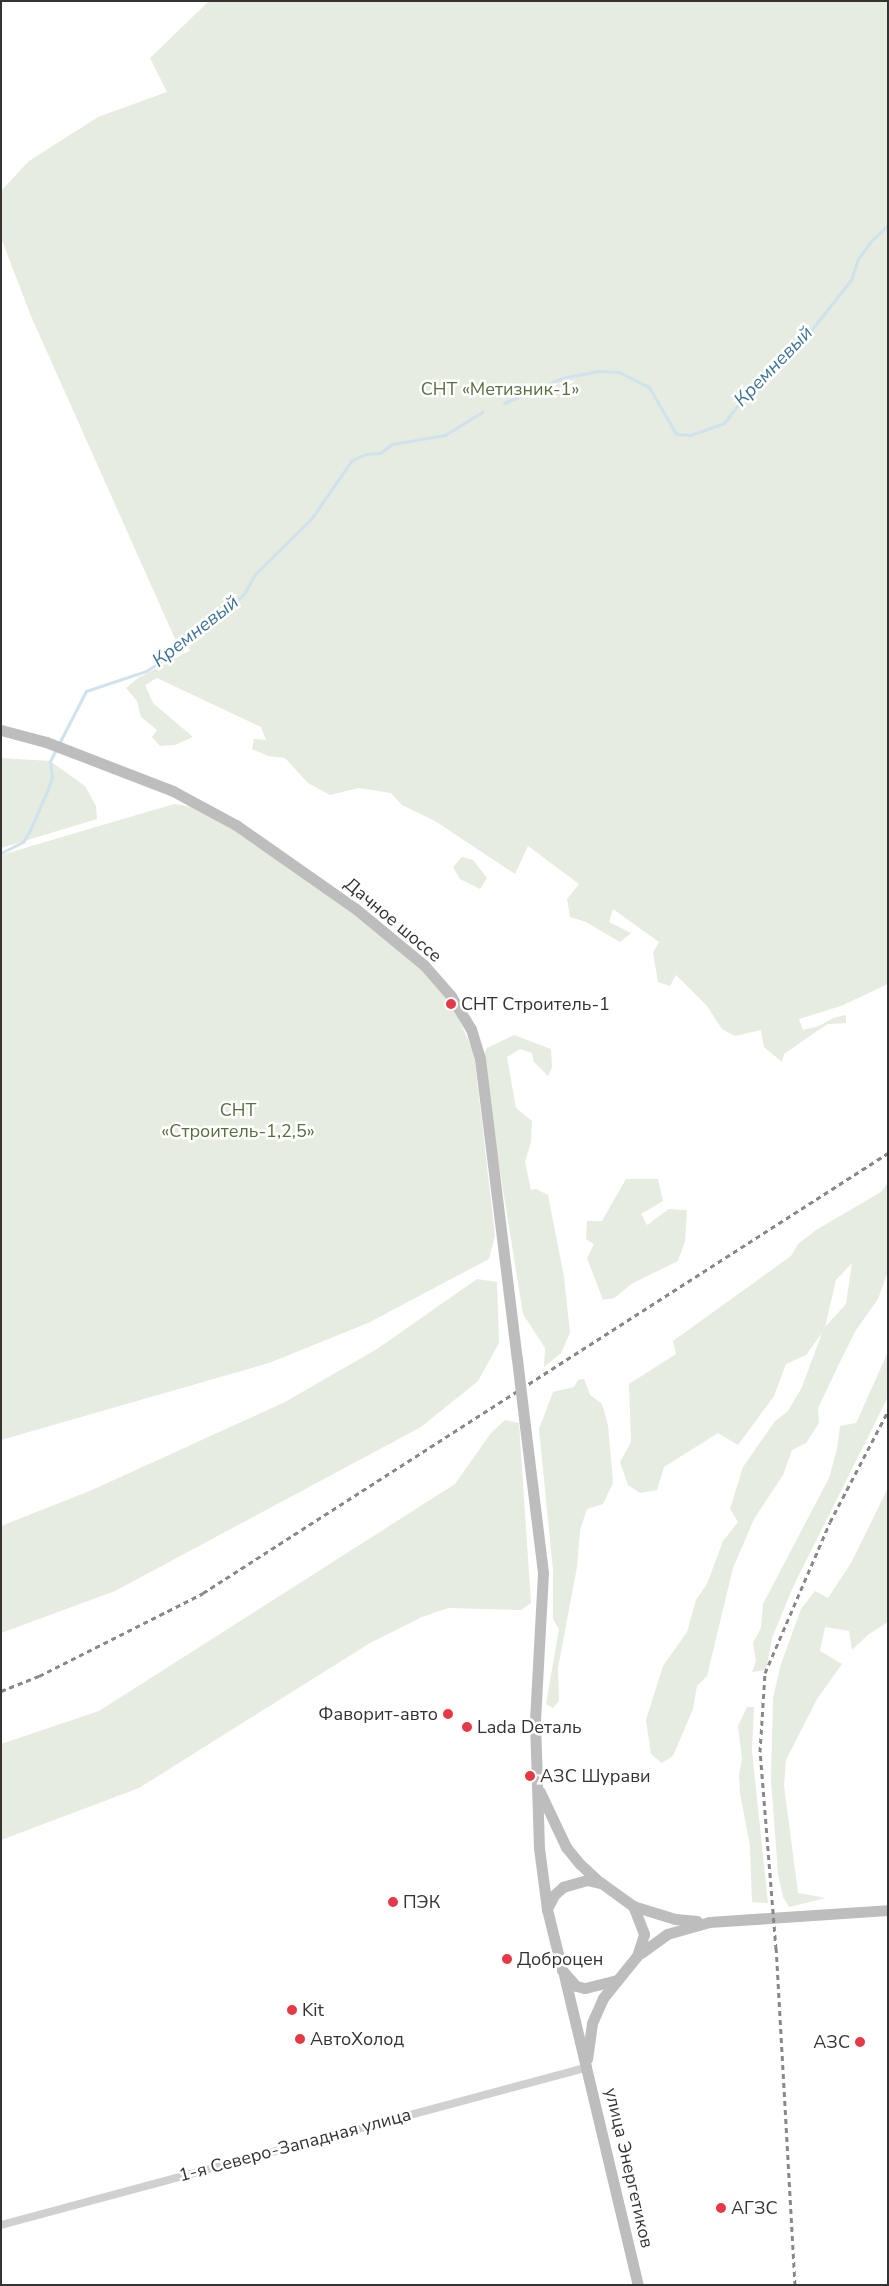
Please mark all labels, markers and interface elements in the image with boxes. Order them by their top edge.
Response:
water label: Кремневый [730,322,818,412]
park label: СНТ «Метизник-1» [421,378,579,400]
water label: Кремневый [148,591,244,673]
street label: Дачное шоссе [340,873,446,967]
place label: СНТ Строитель-1 [461,993,610,1015]
marker: СНТ Строитель-1 [445,998,457,1010]
park label: СНТ «Строитель-1,2,5» [161,1100,315,1142]
place label: Фаворит-авто [318,1703,438,1725]
marker: Фаворит-авто [442,1708,454,1720]
place label: Lada Dеталь [477,1716,582,1738]
marker: Lada Dеталь [461,1721,473,1733]
place label: АЗС Шурави [540,1765,651,1787]
marker: АЗС Шурави [524,1770,536,1782]
place label: ПЭК [403,1891,440,1913]
marker: ПЭК [387,1896,399,1908]
place label: Доброцен [517,1948,603,1970]
marker: Доброцен [501,1953,513,1965]
place label: Kit [302,1999,324,2021]
marker: Kit [286,2004,298,2016]
place label: АвтоХолод [310,2028,404,2050]
place label: АЗС [813,2031,850,2053]
marker: АвтоХолод [294,2033,306,2045]
marker: АЗС [854,2036,866,2048]
street label: улица Энергетиков [600,2086,658,2250]
street label: 1-я Северо-Западная улица [176,2104,414,2186]
place label: АГЗС [731,2197,778,2219]
marker: АГЗС [715,2202,727,2214]

